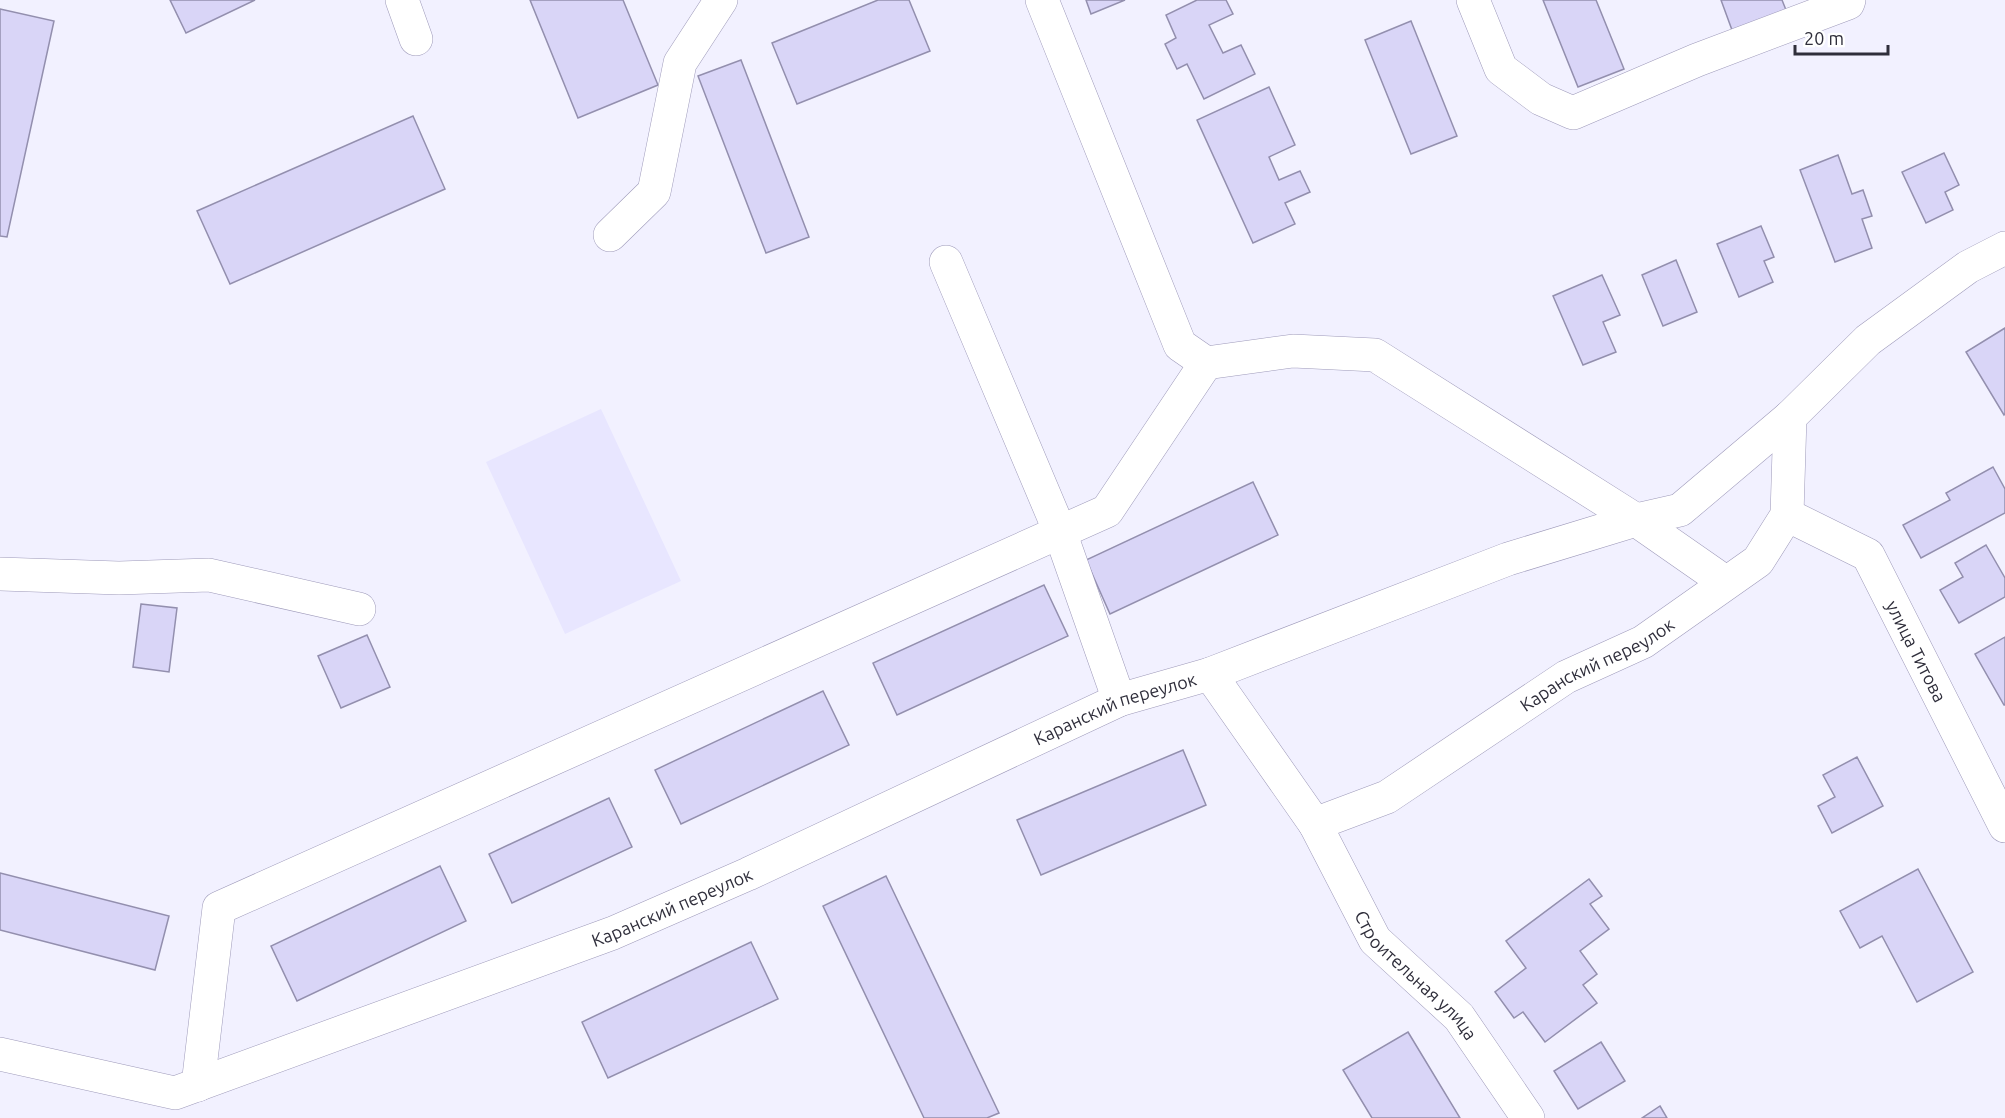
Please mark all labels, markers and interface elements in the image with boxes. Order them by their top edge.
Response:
scale bar [1795,18,1888,56]
text: 20 m [1804,28,1844,48]
street label: улица Титова [1883,597,1951,705]
street label: Каранский переулок [1516,614,1677,715]
street label: Каранский переулок [1030,668,1199,749]
street label: Каранский переулок [589,863,755,950]
street label: Строительная улица [1351,907,1481,1043]

